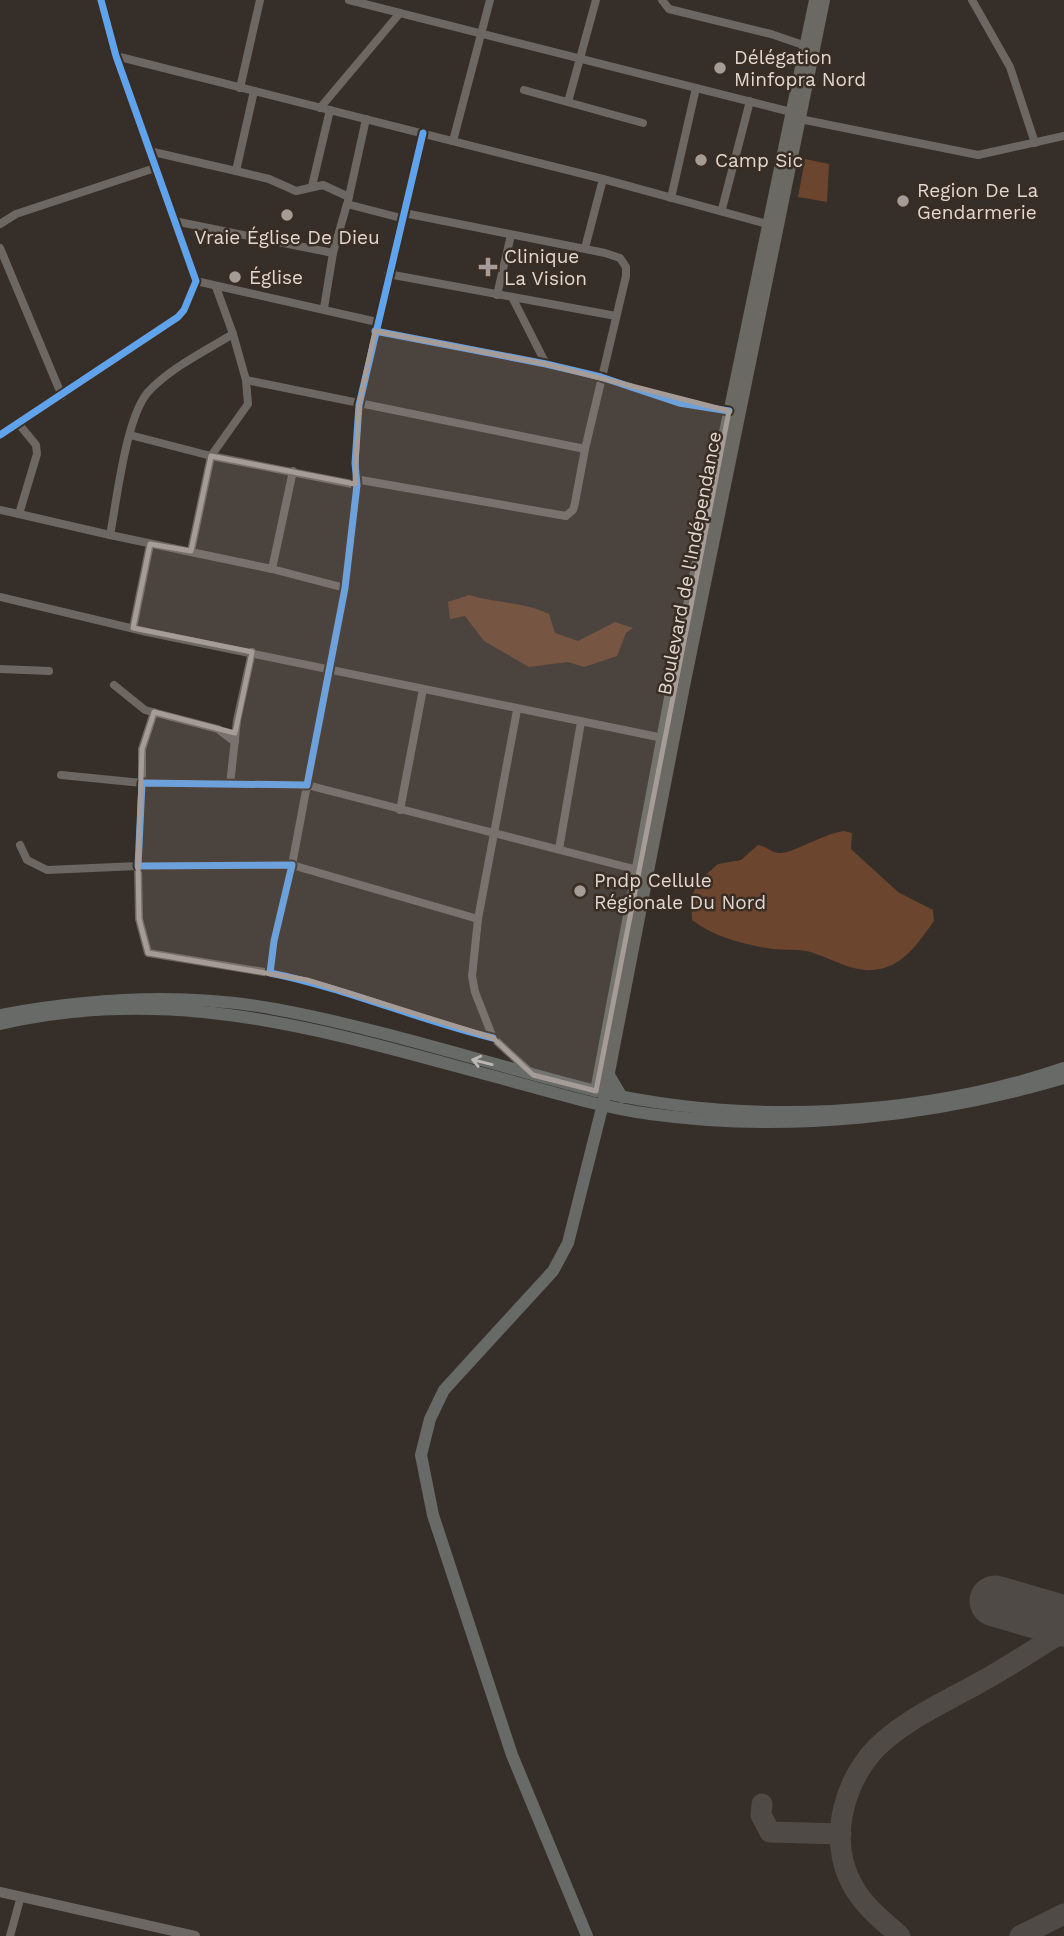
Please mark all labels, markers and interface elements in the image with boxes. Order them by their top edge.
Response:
place label: Délégation Minfopra Nord [734,46,866,91]
marker: Délégation Minfopra Nord [712,60,728,76]
place label: Camp Sic [715,149,803,172]
marker: Camp Sic [693,152,709,168]
place label: Region De La Gendarmerie [917,179,1039,224]
marker: Region De La Gendarmerie [895,193,911,209]
marker: Vraie Église De Dieu [279,207,295,223]
place label: Vraie Église De Dieu [194,226,380,249]
place label: Clinique La Vision [504,245,587,290]
marker: Clinique La Vision [478,257,498,277]
place label: Église [249,266,303,289]
marker: Église [227,269,243,285]
street label: Boulevard de l'Indépendance [653,429,726,697]
place label: Pndp Cellule Régionale Du Nord [594,869,766,914]
marker: Pndp Cellule Régionale Du Nord [572,883,588,899]
one-way arrow [471,1055,494,1068]

